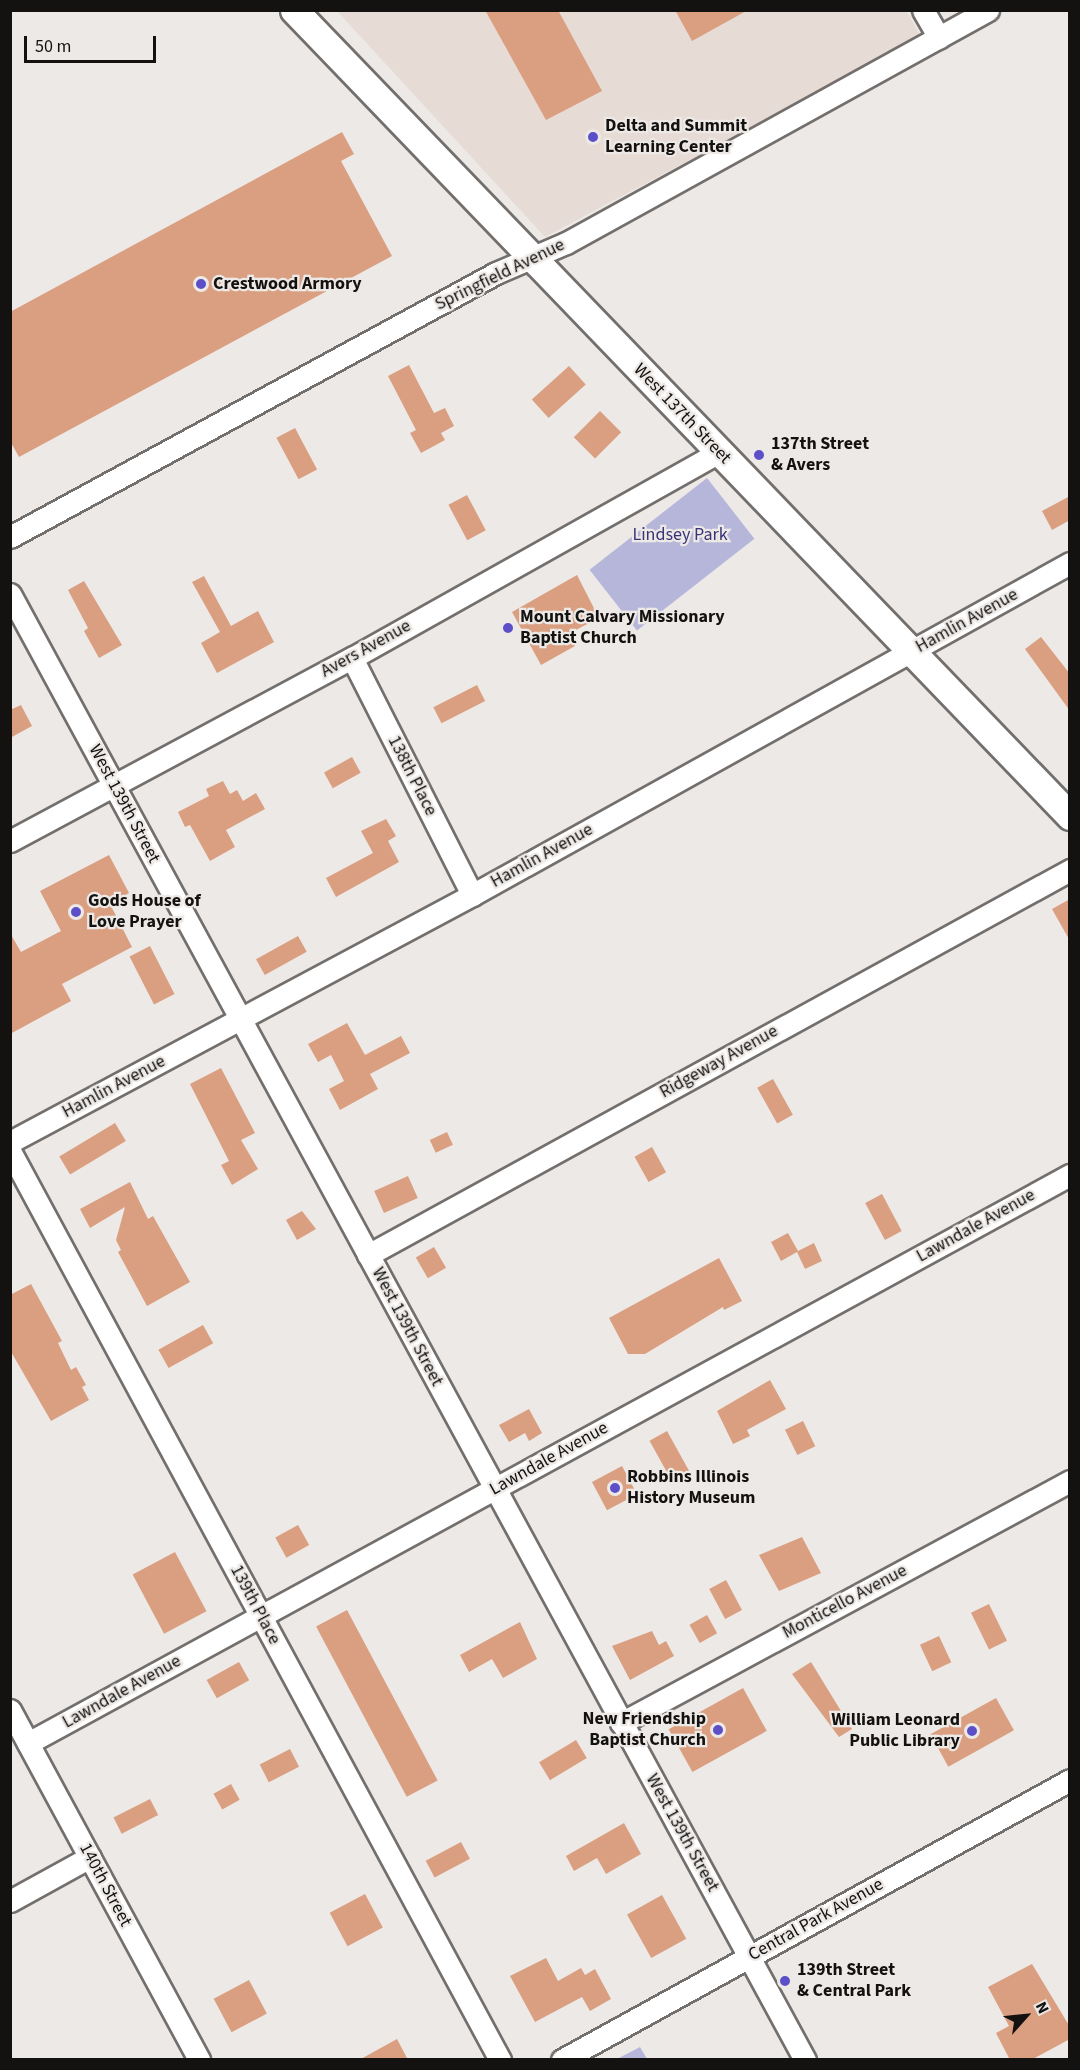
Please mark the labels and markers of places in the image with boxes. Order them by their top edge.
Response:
place label: Delta and Summit Learning Center [605,116,747,158]
marker: Delta and Summit Learning Center [586,130,600,144]
place label: Crestwood Armory [213,273,362,295]
marker: Crestwood Armory [194,277,208,291]
place label: 137th Street & Avers [771,434,869,476]
marker: 137th Street & Avers [752,448,766,462]
place label: Mount Calvary Missionary Baptist Church [520,607,725,650]
marker: Mount Calvary Missionary Baptist Church [501,621,515,635]
place label: Gods House of Love Prayer [88,891,201,934]
marker: Gods House of Love Prayer [69,905,83,919]
place label: Robbins Illinois History Museum [627,1467,755,1510]
marker: Robbins Illinois History Museum [608,1481,622,1495]
place label: New Friendship Baptist Church [583,1709,706,1752]
place label: William Leonard Public Library [831,1710,960,1752]
marker: New Friendship Baptist Church [711,1723,725,1737]
marker: William Leonard Public Library [965,1724,979,1738]
place label: 139th Street & Central Park [797,1960,911,2002]
marker: 139th Street & Central Park [778,1974,792,1988]

